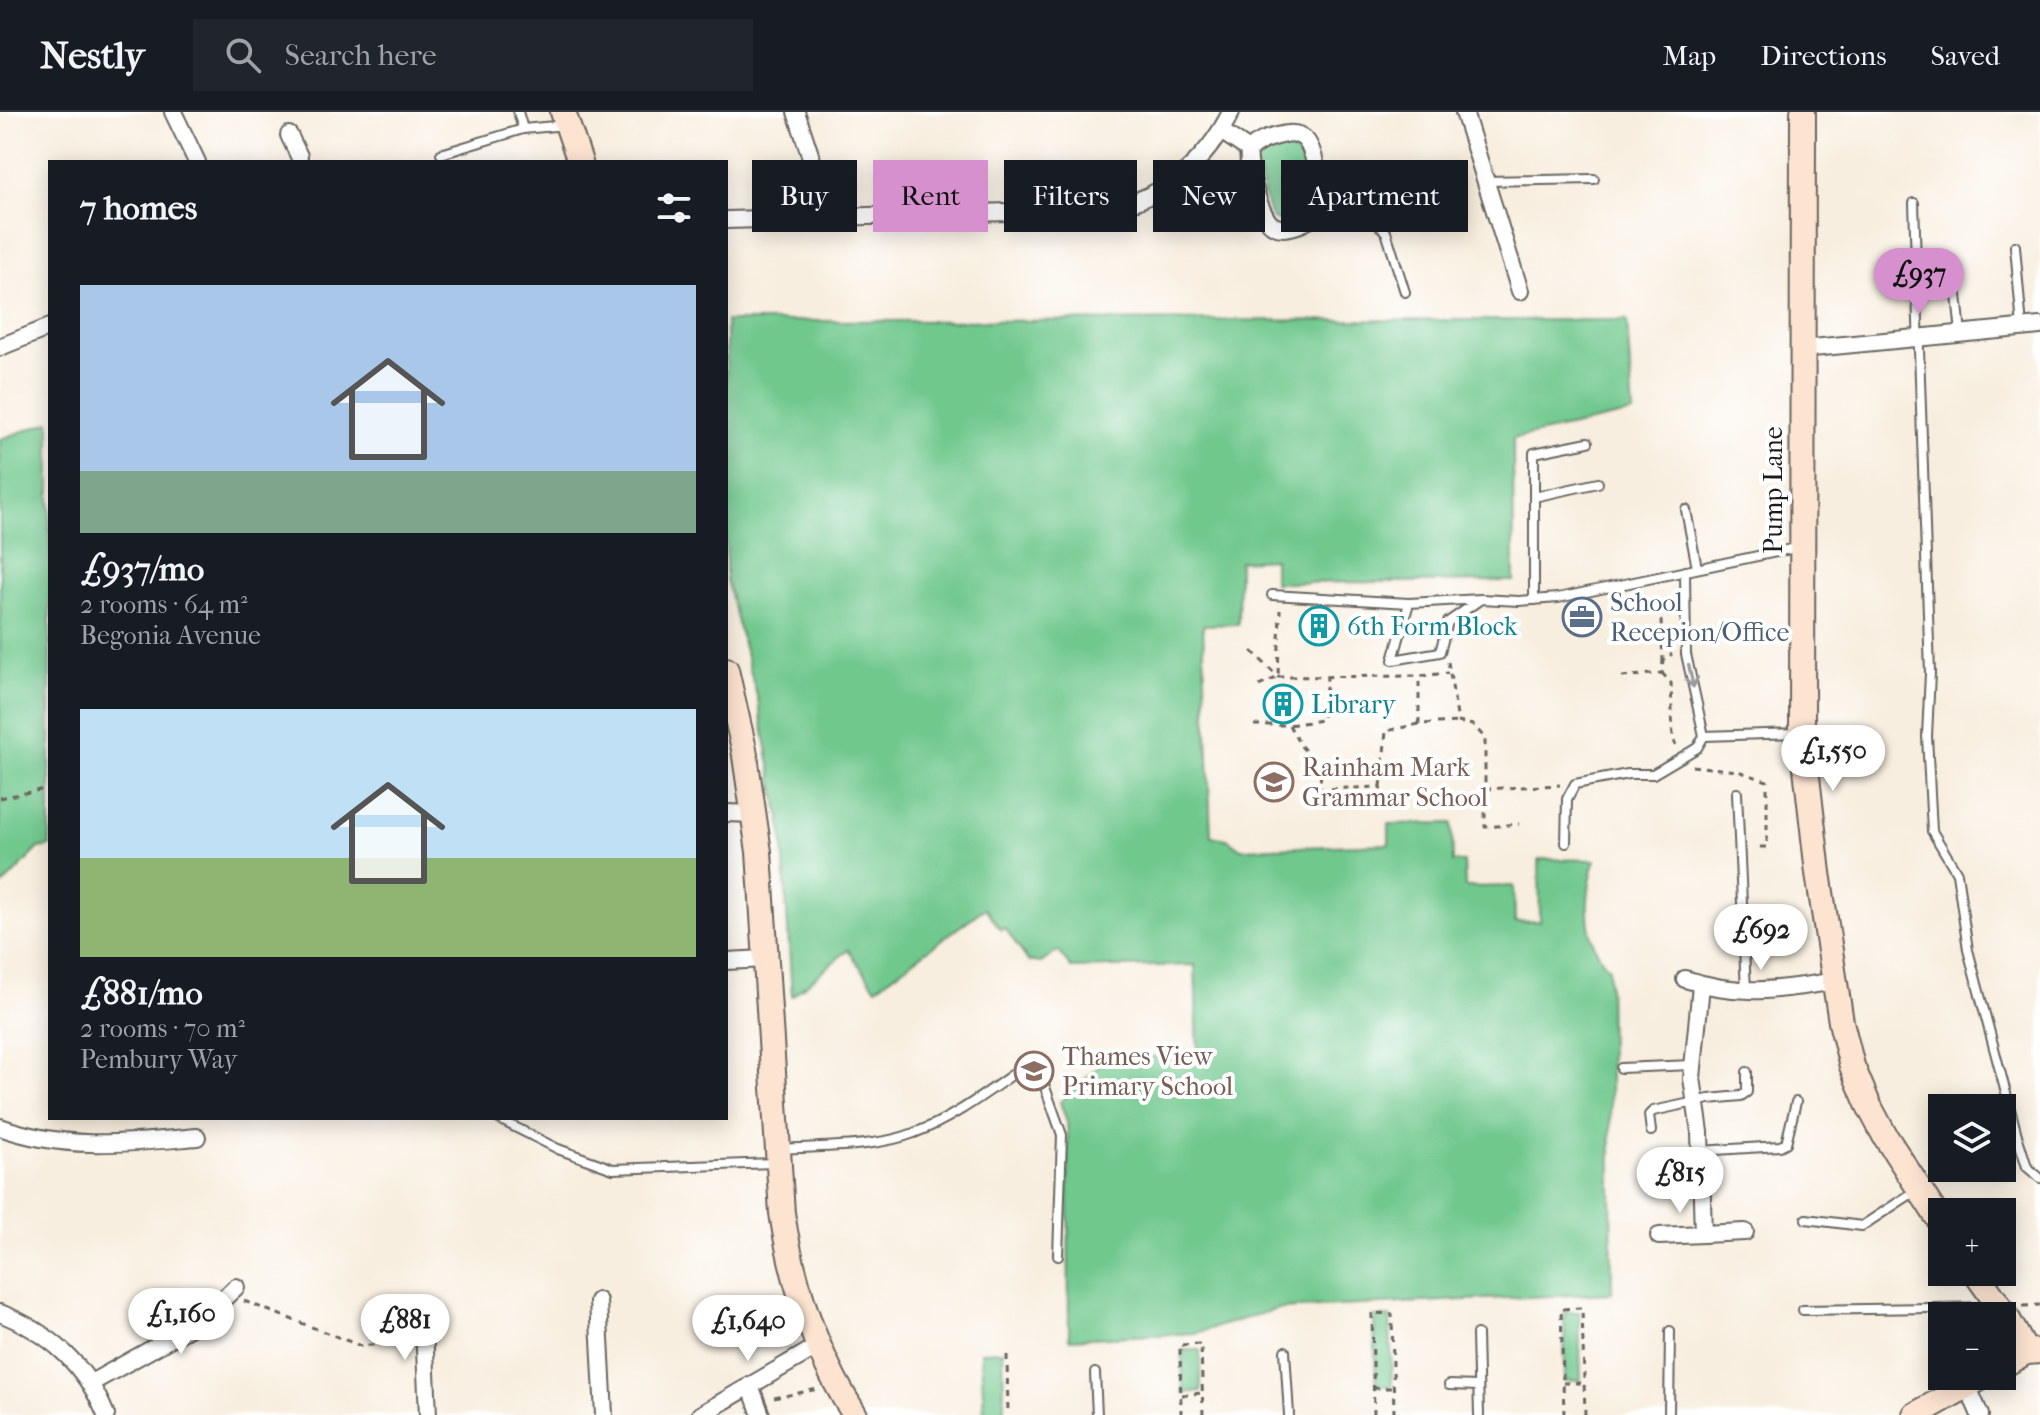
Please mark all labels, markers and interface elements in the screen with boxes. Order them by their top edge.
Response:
search box [193,19,753,91]
text: Nestly [40,33,145,78]
icon: search [221,33,265,77]
text: Search here [285,38,437,73]
text: Map [1663,39,1716,72]
text: Directions [1760,39,1887,72]
text: Saved [1931,39,2000,72]
chip: Buy [752,160,857,232]
chip: Rent [873,160,988,232]
chip: Filters [1004,160,1137,232]
chip: New [1153,160,1265,232]
chip: Apartment [1281,160,1468,232]
icon: filters [652,186,696,230]
text: 7 homes [80,188,197,228]
pin: £937 [1872,248,1966,316]
text: £937 [1892,258,1946,289]
icon: home [316,337,460,481]
street label: Pump Lane [1758,426,1789,554]
text: £937/mo [80,549,204,589]
place label: School Recepion/Office [1610,587,1789,648]
text: 2 rooms · 64 m² [80,589,248,620]
office icon: School Recepion/Office [1561,596,1603,638]
building icon: 6th Form Block [1298,605,1340,647]
place label: 6th Form Block [1347,611,1518,642]
text: Begonia Avenue [80,620,261,651]
one-way arrow [1684,663,1699,689]
building icon: Library [1262,683,1304,725]
place label: Library [1311,689,1397,720]
pin: £1,550 [1768,725,1898,793]
text: £1,550 [1799,735,1867,766]
place label: Rainham Mark Grammar School [1302,752,1488,813]
icon: home [316,761,460,905]
school or university icon: Rainham Mark Grammar School [1253,761,1295,803]
pin: £692 [1714,904,1808,972]
text: £692 [1732,914,1790,945]
text: £881/mo [80,973,203,1013]
text: 2 rooms · 70 m² [80,1013,245,1044]
place label: Thames View Primary School [1062,1041,1233,1102]
text: Pembury Way [80,1044,237,1075]
school or university icon: Thames View Primary School [1013,1050,1055,1092]
map controls [1928,1094,2016,1390]
button: layers [1928,1094,2016,1182]
pin: £815 [1633,1147,1727,1215]
text: £815 [1655,1157,1705,1188]
button: + [1928,1198,2016,1286]
pin: £1,160 [116,1288,246,1356]
pin: £881 [358,1294,452,1362]
pin: £1,640 [683,1295,813,1363]
text: £1,160 [146,1298,216,1329]
button: − [1928,1302,2016,1390]
text: £881 [379,1304,431,1335]
text: £1,640 [710,1305,786,1336]

